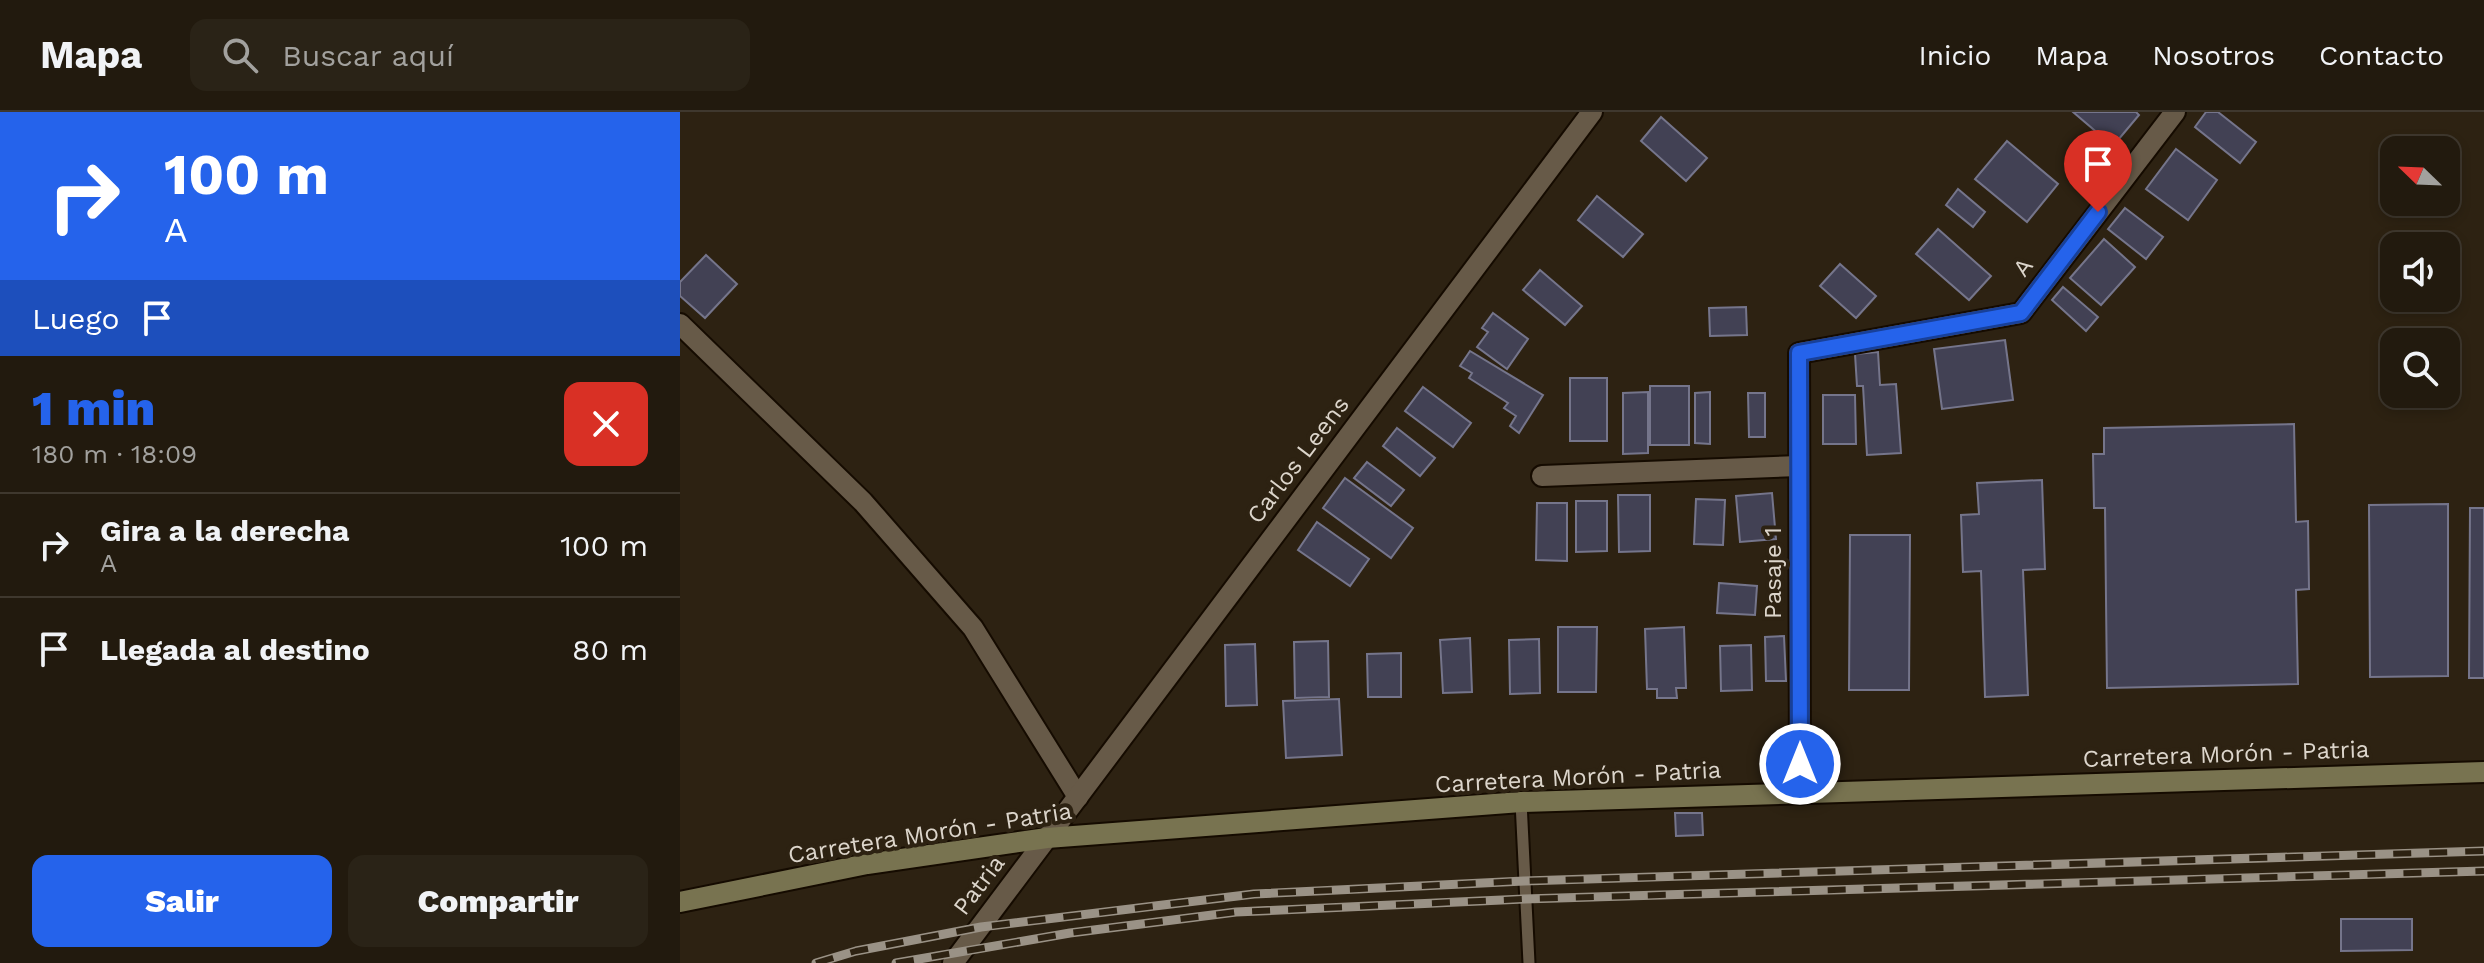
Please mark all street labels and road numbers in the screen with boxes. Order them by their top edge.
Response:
street label: A [2007,252,2039,282]
street label: Carlos Leens [1241,391,1355,529]
street label: Pasaje 1 [1759,527,1787,619]
street label: Carretera Morón - Patria [2082,735,2370,773]
street label: Carretera Morón - Patria [1434,756,1722,798]
street label: Carretera Morón - Patria [786,797,1074,869]
street label: Patria [947,850,1011,920]

